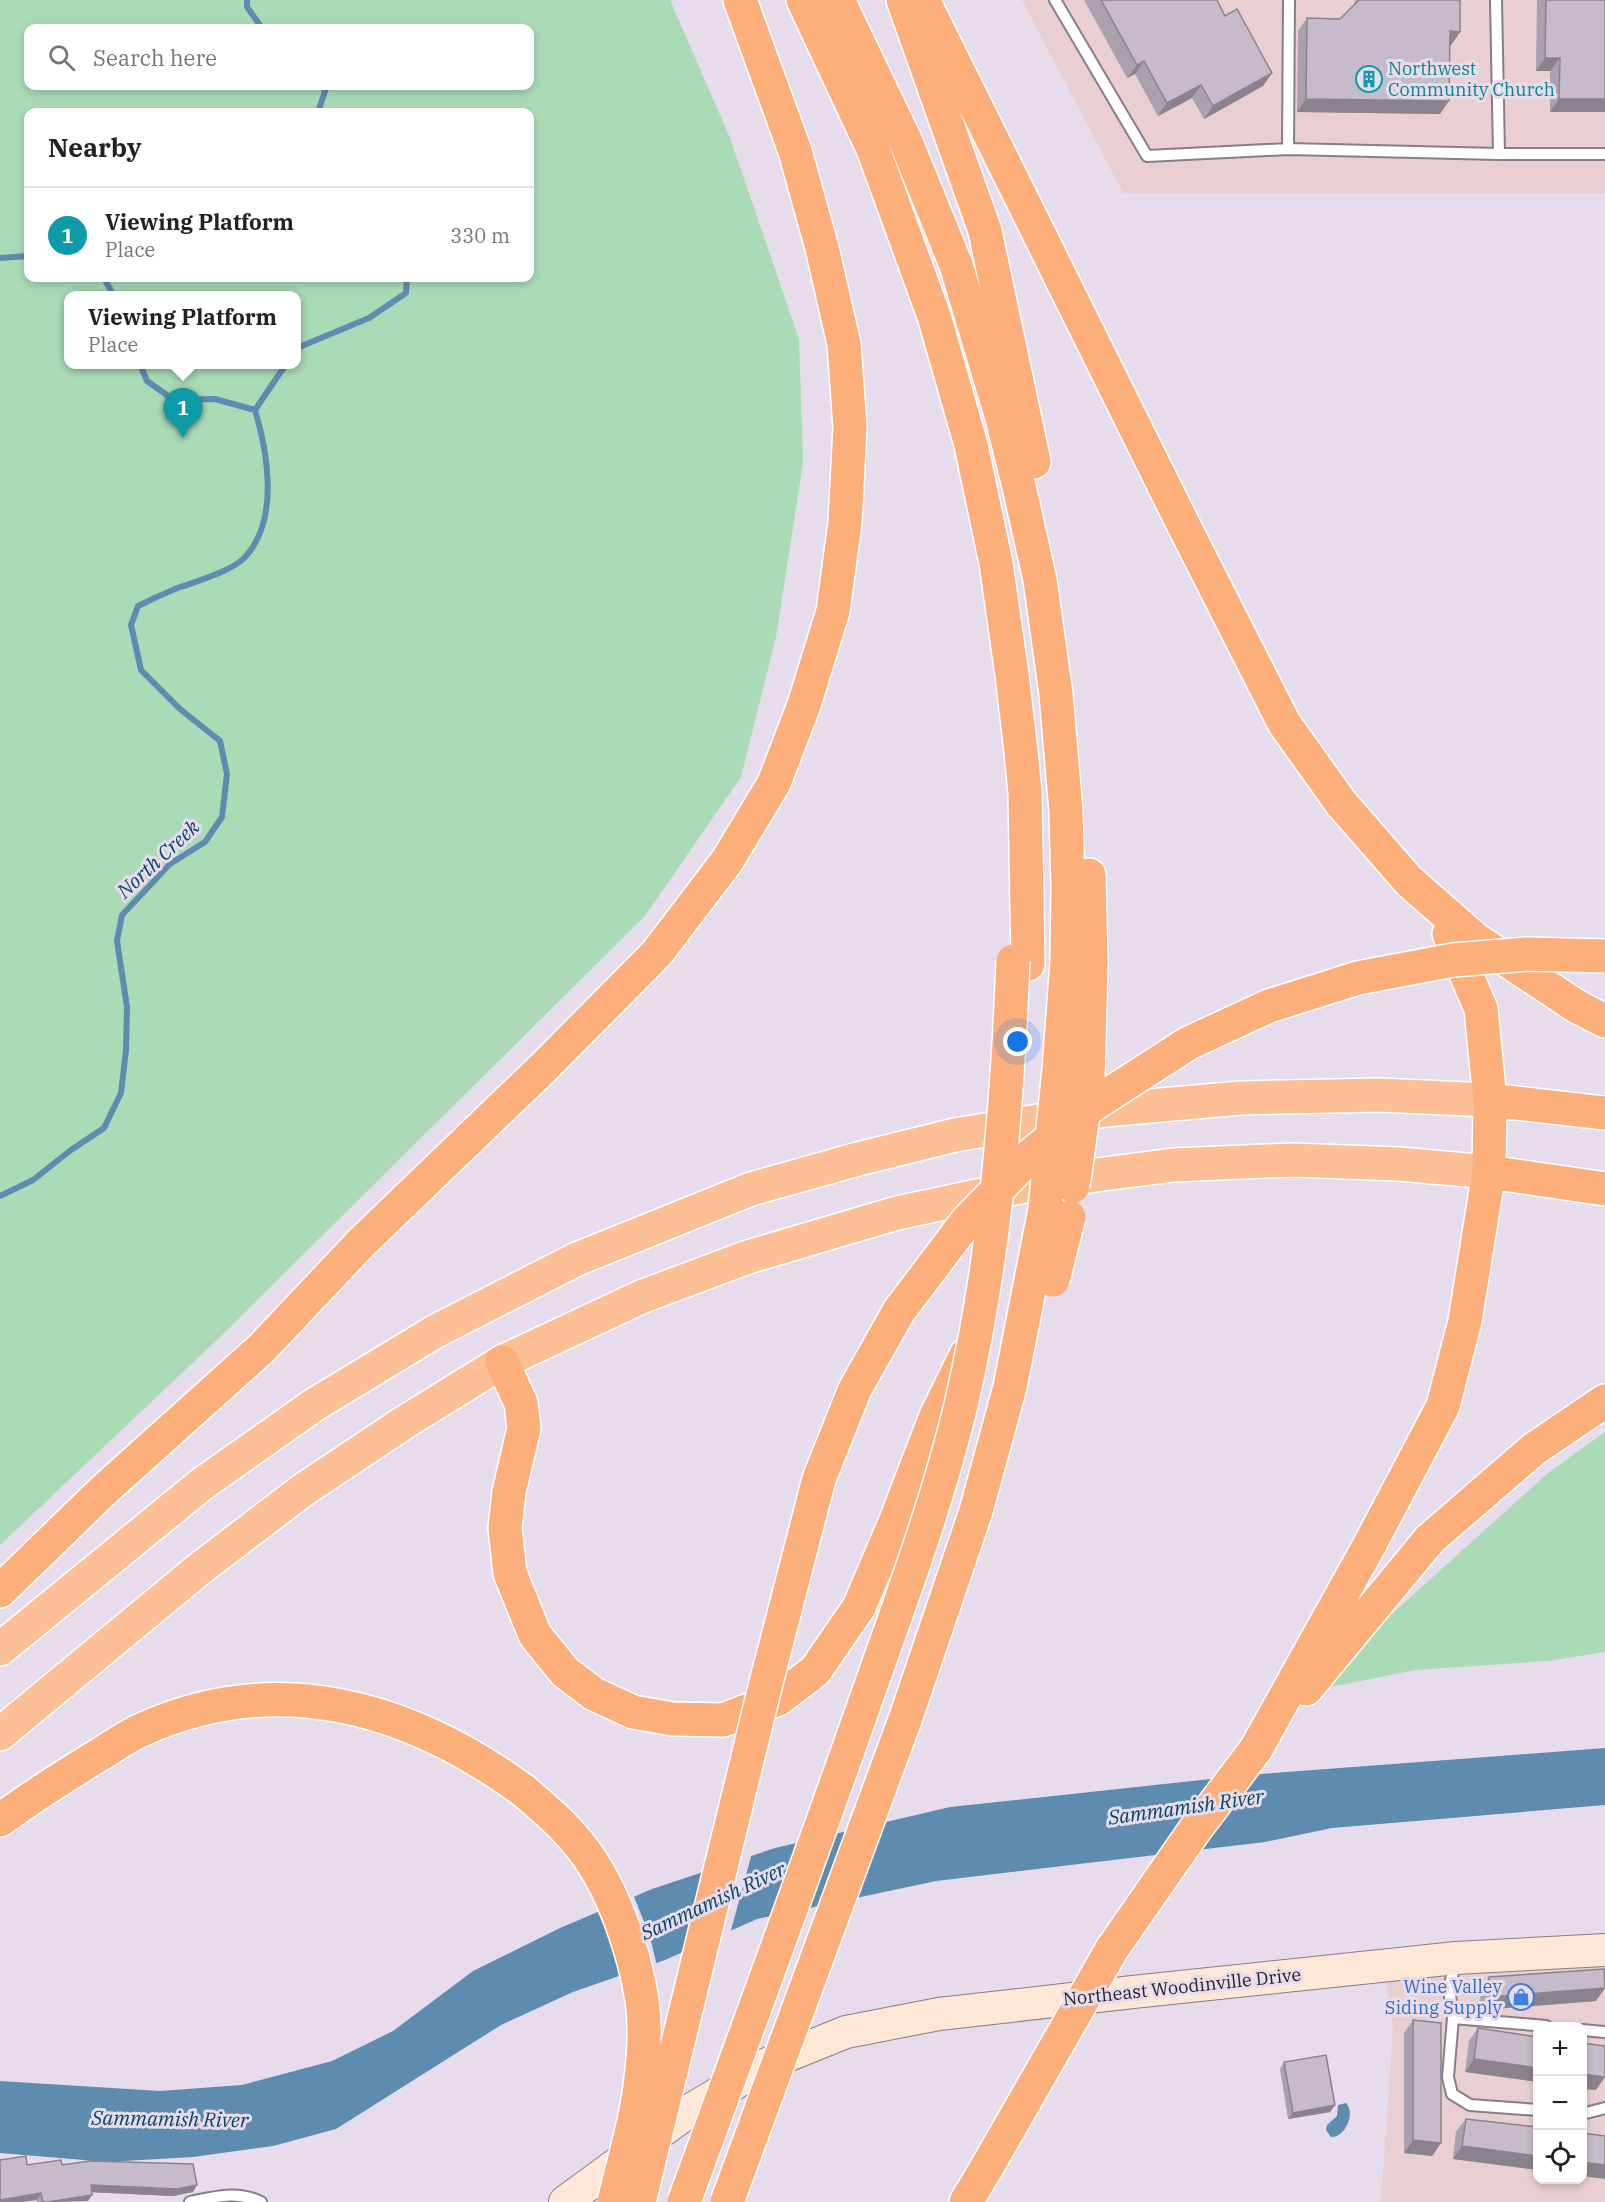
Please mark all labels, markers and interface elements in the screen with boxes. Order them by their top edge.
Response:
search box [24,24,534,90]
icon: search [45,41,78,74]
text: Search here [93,43,217,72]
place label: Northwest Community Church [1388,57,1555,101]
building icon: Northwest Community Church [1354,64,1384,94]
text: Nearby [48,130,142,164]
text: Viewing Platform [105,207,294,236]
text: 1 [62,222,74,249]
text: 330 m [450,222,510,249]
text: Place [105,236,155,263]
popup [64,291,301,369]
text: Viewing Platform [88,302,277,331]
text: Place [88,331,138,358]
pin: 1 [164,388,202,438]
water label: North Creek [110,813,205,905]
your location [1003,1027,1032,1056]
water label: Sammamish River [1105,1782,1267,1831]
water label: Sammamish River [635,1855,791,1946]
street label: Northeast Woodinville Drive [1062,1963,1302,2010]
place label: Wine Valley Siding Supply [1385,1975,1502,2019]
shop icon: Wine Valley Siding Supply [1506,1982,1536,2012]
map controls [1533,2022,1587,2184]
button: + [1533,2022,1587,2076]
button: − [1533,2076,1587,2130]
water label: Sammamish River [90,2104,250,2133]
button: locate [1533,2130,1587,2184]

